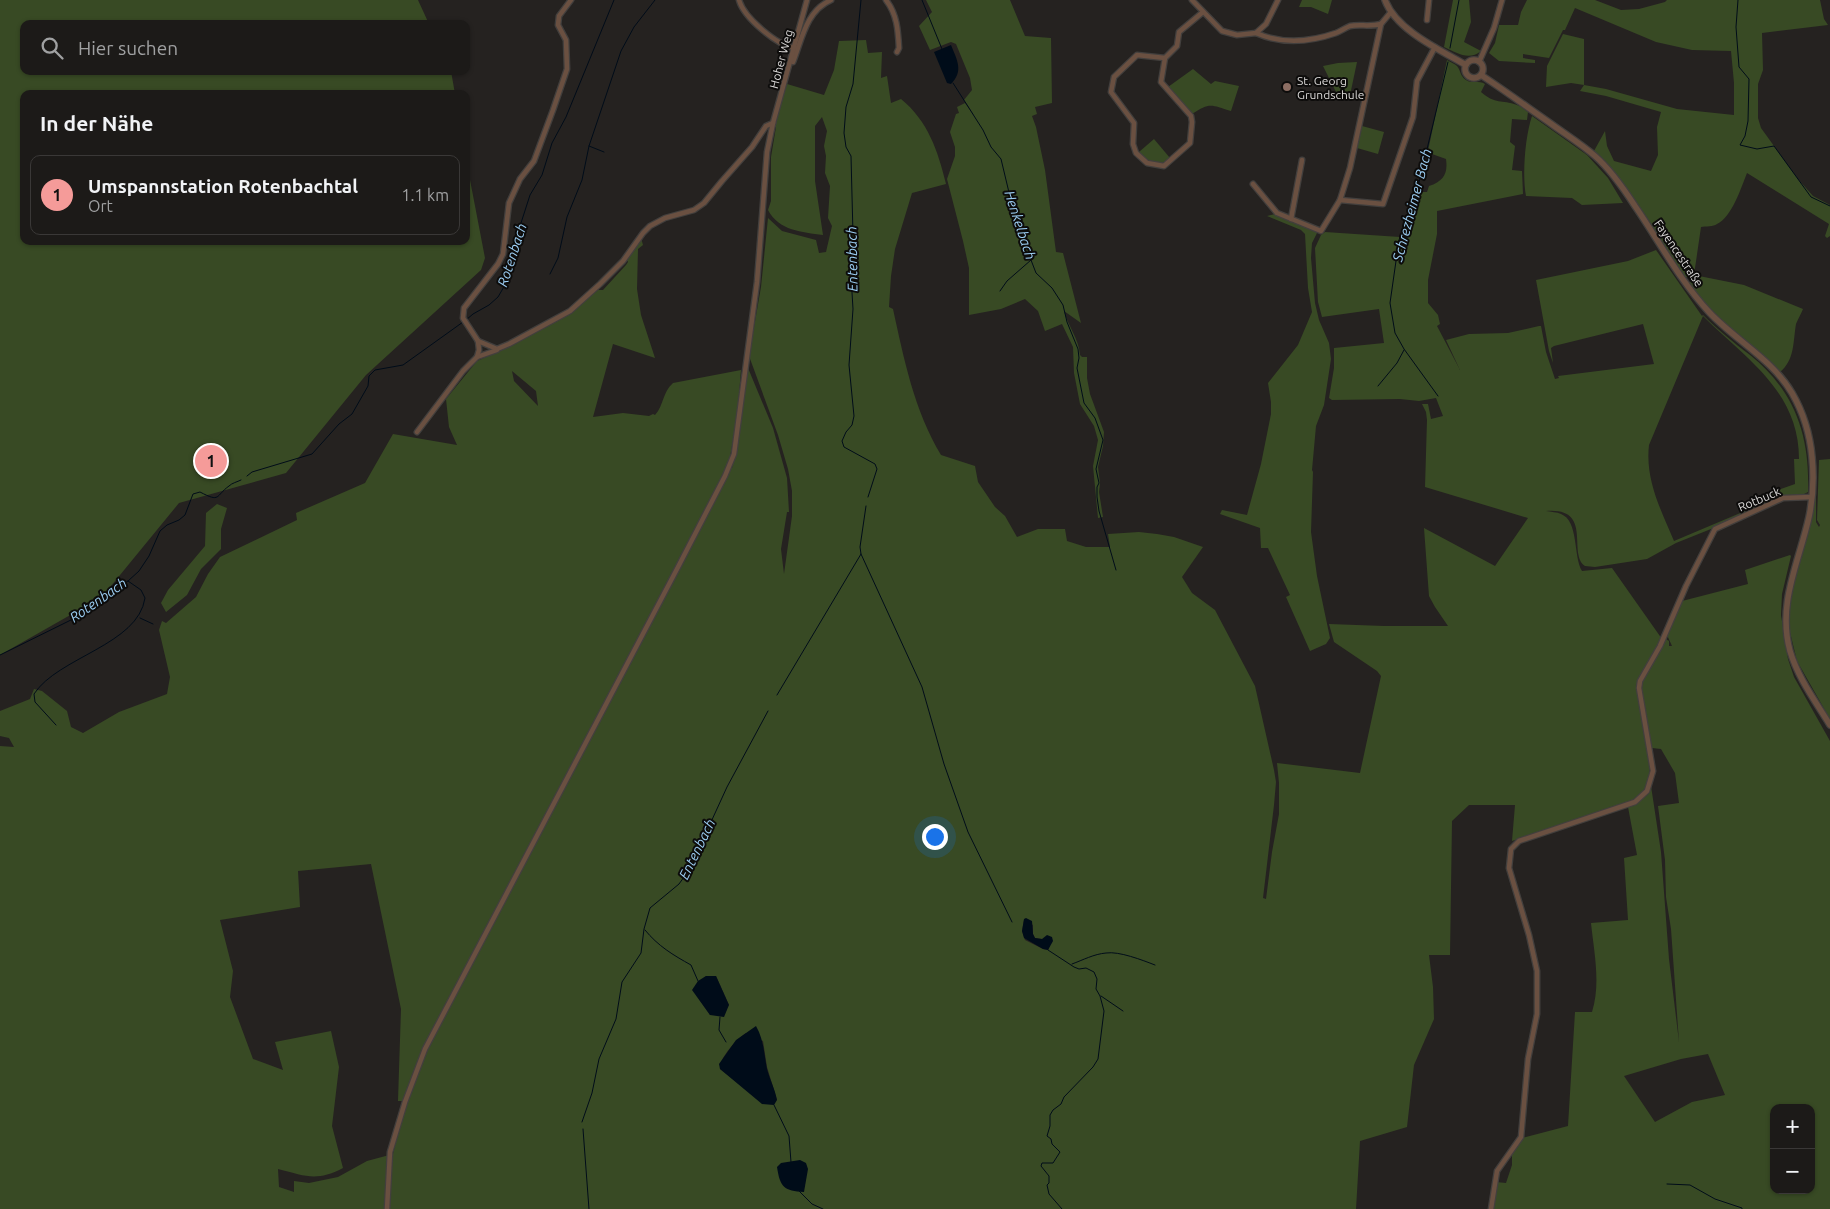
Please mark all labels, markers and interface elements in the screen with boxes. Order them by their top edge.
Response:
search box [20,20,470,75]
street label: Hoher Weg [767,28,795,90]
icon: search [38,34,66,62]
text: Hier suchen [78,37,178,59]
place label: St. Georg Grundschule [1297,74,1365,101]
marker: St. Georg Grundschule [1281,81,1293,93]
text: In der Nähe [40,111,153,135]
water label: Schrezheimer Bach [1389,147,1435,264]
text: Umspannstation Rotenbachtal [88,175,358,197]
text: 1 [52,186,62,204]
text: 1.1 km [401,186,449,204]
water label: Henkelbach [1001,188,1039,262]
text: Ort [88,197,113,215]
street label: Fayencestraße [1652,217,1706,289]
water label: Rotenbach [494,221,530,289]
water label: Entenbach [843,226,861,292]
pin: 1 [195,442,227,480]
street label: Rotbuck [1736,484,1782,514]
water label: Rotenbach [67,575,129,625]
water label: Entenbach [676,816,718,882]
your location [922,824,948,850]
map controls [1770,1104,1815,1194]
button: + [1770,1104,1815,1149]
button: − [1770,1149,1815,1194]

